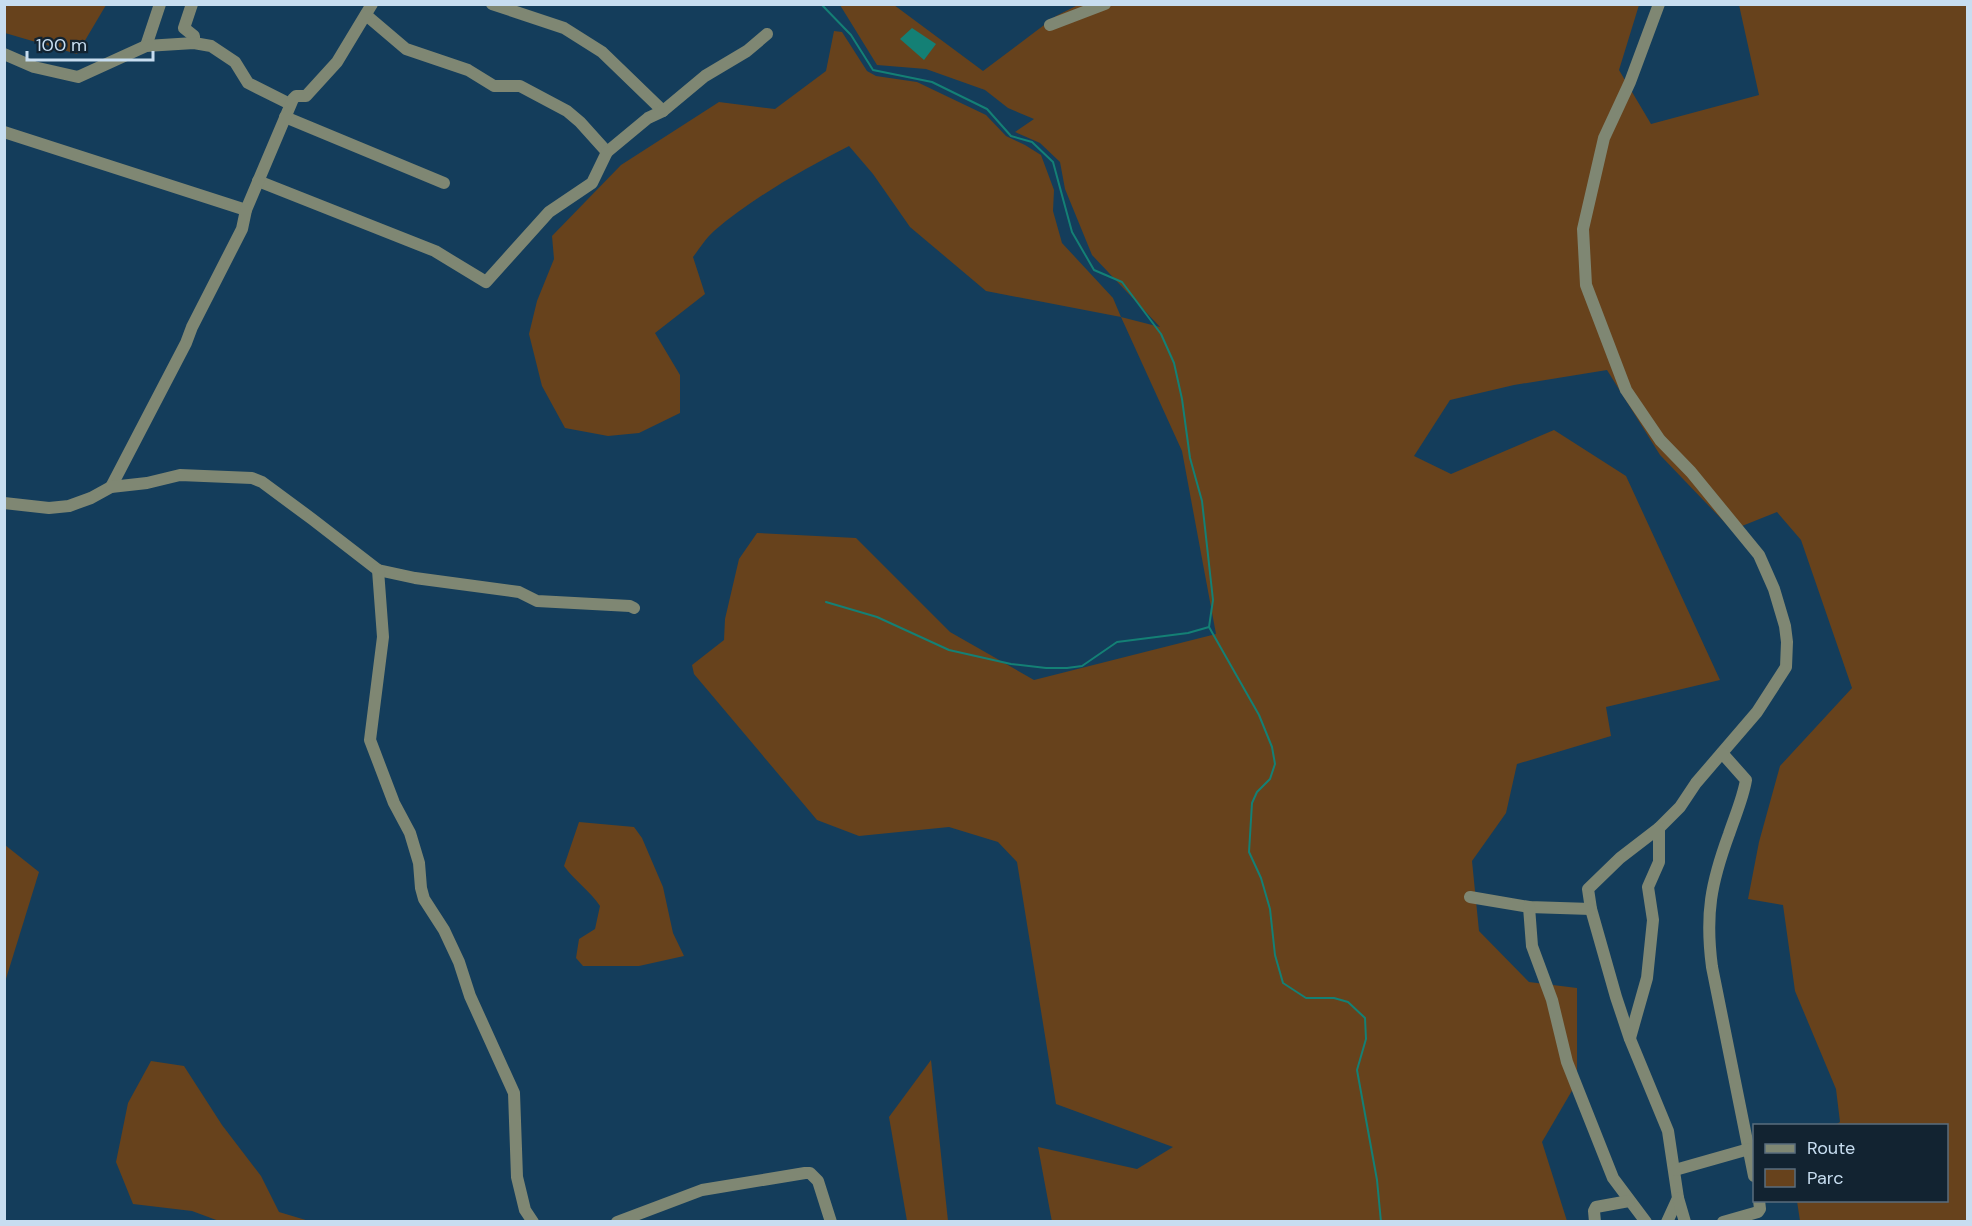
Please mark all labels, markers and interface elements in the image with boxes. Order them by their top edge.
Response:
scale bar [27,24,153,62]
text: 100 m [36,33,87,57]
legend [1753,1124,1948,1202]
text: Route [1807,1136,1855,1160]
text: Parc [1807,1166,1843,1190]

